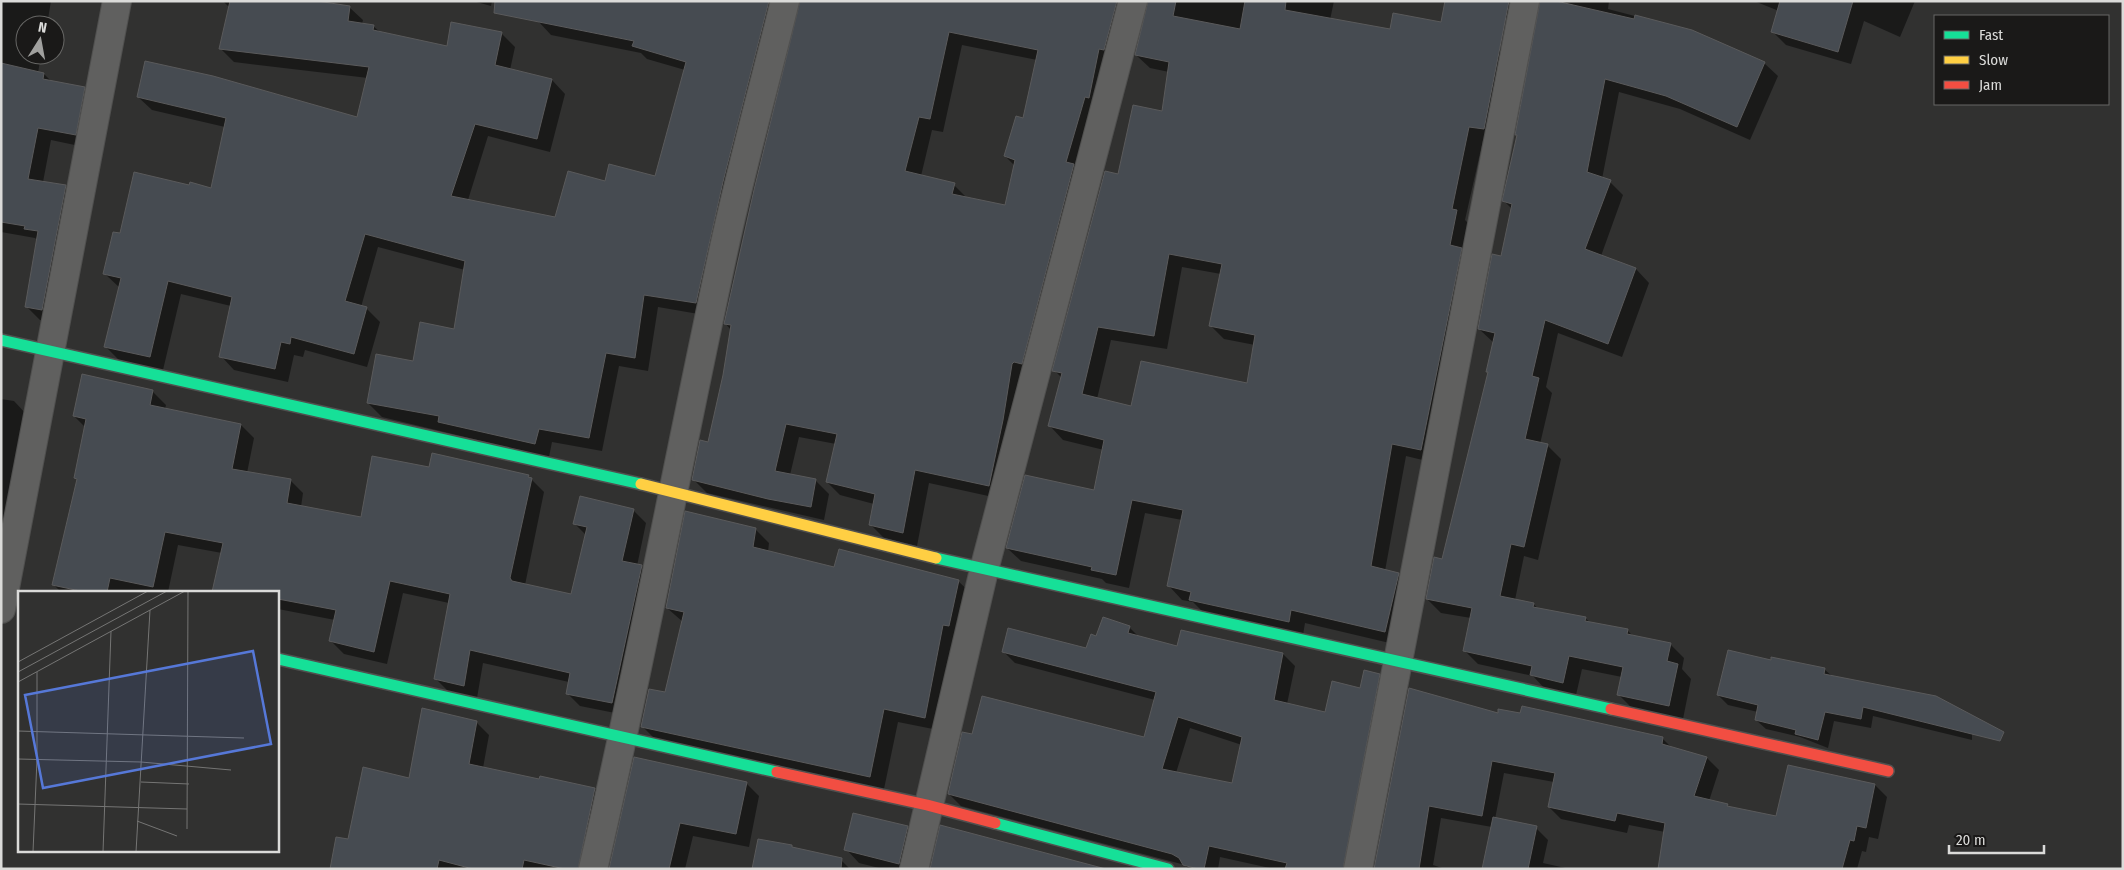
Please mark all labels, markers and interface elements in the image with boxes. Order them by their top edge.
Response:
north arrow [15,15,65,65]
legend [1934,15,2109,105]
text: N [37,19,48,37]
text: Fast [1979,26,2003,44]
text: Slow [1979,51,2008,69]
text: Jam [1979,76,2002,94]
inset map [18,591,279,852]
scale bar [1949,822,2044,854]
text: 20 m [1956,831,1986,849]

